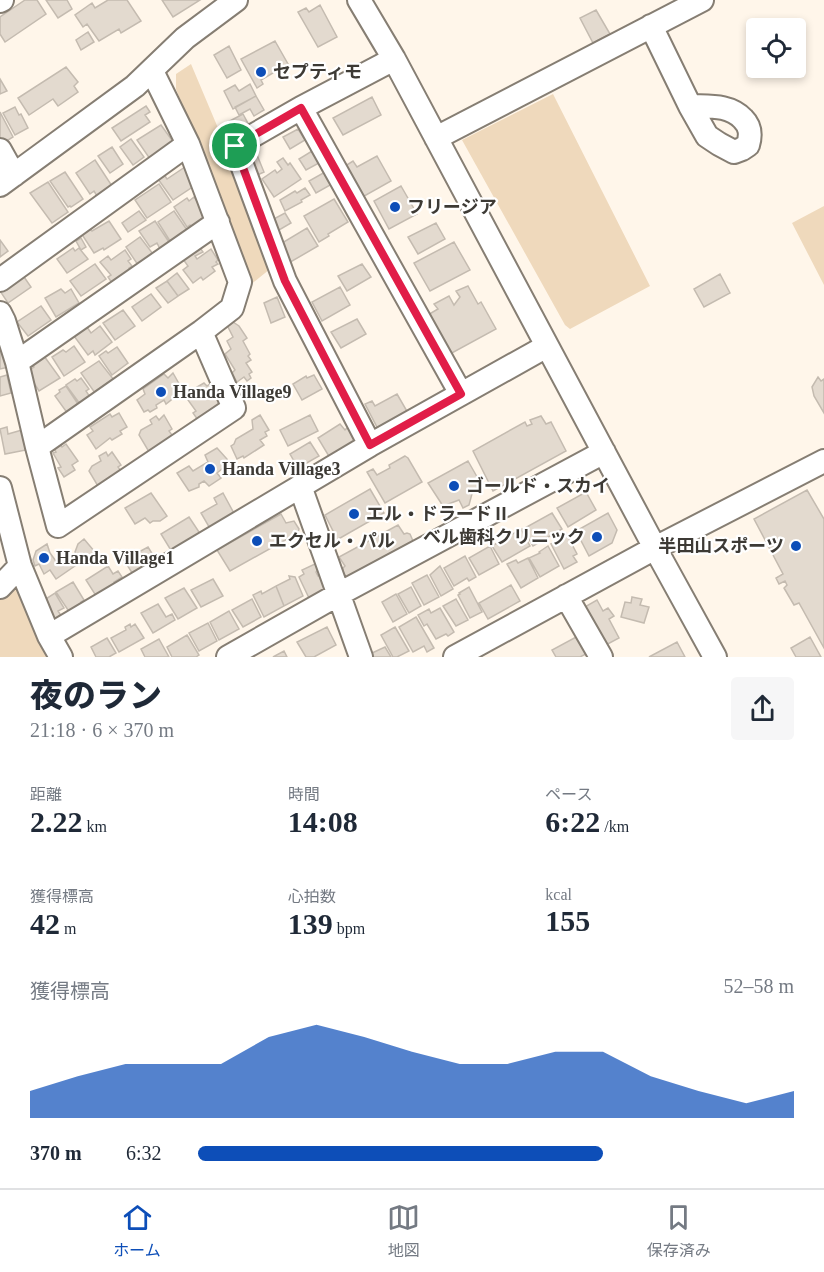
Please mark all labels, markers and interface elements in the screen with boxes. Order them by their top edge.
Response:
map controls [746,18,806,78]
button: locate [746,18,806,78]
place label: セプティモ [273,62,362,82]
marker: セプティモ [254,65,268,79]
pin [209,120,260,171]
icon: arrive [218,129,251,162]
place label: フリージア [407,197,497,217]
marker: フリージア [388,200,402,214]
place label: Handa Village9 [173,382,292,402]
marker: Handa Village9 [154,385,168,399]
place label: Handa Village3 [222,459,341,479]
marker: Handa Village3 [203,462,217,476]
place label: ゴールド・スカイ [466,476,610,496]
marker: ゴールド・スカイ [447,479,461,493]
place label: エル・ドラードⅡ [366,504,510,524]
marker: エル・ドラードⅡ [347,507,361,521]
place label: ベル歯科クリニック [423,527,585,547]
marker: ベル歯科クリニック [590,530,604,544]
place label: エクセル・パル [269,531,395,551]
marker: エクセル・パル [250,534,264,548]
place label: 半田山スポーツ [658,536,784,556]
marker: 半田山スポーツ [789,539,803,553]
place label: Handa Village1 [56,548,175,568]
marker: Handa Village1 [37,551,51,565]
button: share [731,677,794,740]
text: 夜のラン [30,678,162,714]
text: 21:18 · 6 × 370 m [30,719,174,741]
text: 距離 [30,786,62,803]
text: 時間 [288,786,320,803]
text: ペース [545,786,593,803]
text: 2.22 [30,805,83,838]
text: 14:08 [288,805,358,838]
text: 6:22 [545,805,600,838]
text: km [83,818,107,835]
text: /km [600,818,629,835]
text: kcal [545,886,572,903]
text: 獲得標高 [30,888,94,905]
text: 心拍数 [288,888,336,905]
text: 155 [545,904,590,937]
text: 42 [30,907,60,940]
text: 139 [288,907,333,940]
text: m [60,920,76,937]
text: bpm [333,920,365,937]
text: 52–58 m [723,975,794,997]
text: 獲得標高 [30,980,110,1002]
text: 370 m [30,1142,82,1164]
text: 6:32 [126,1142,162,1164]
tab: ホーム [113,1201,161,1261]
tab: 地図 [387,1201,420,1261]
tab: 保存済み [647,1201,711,1261]

